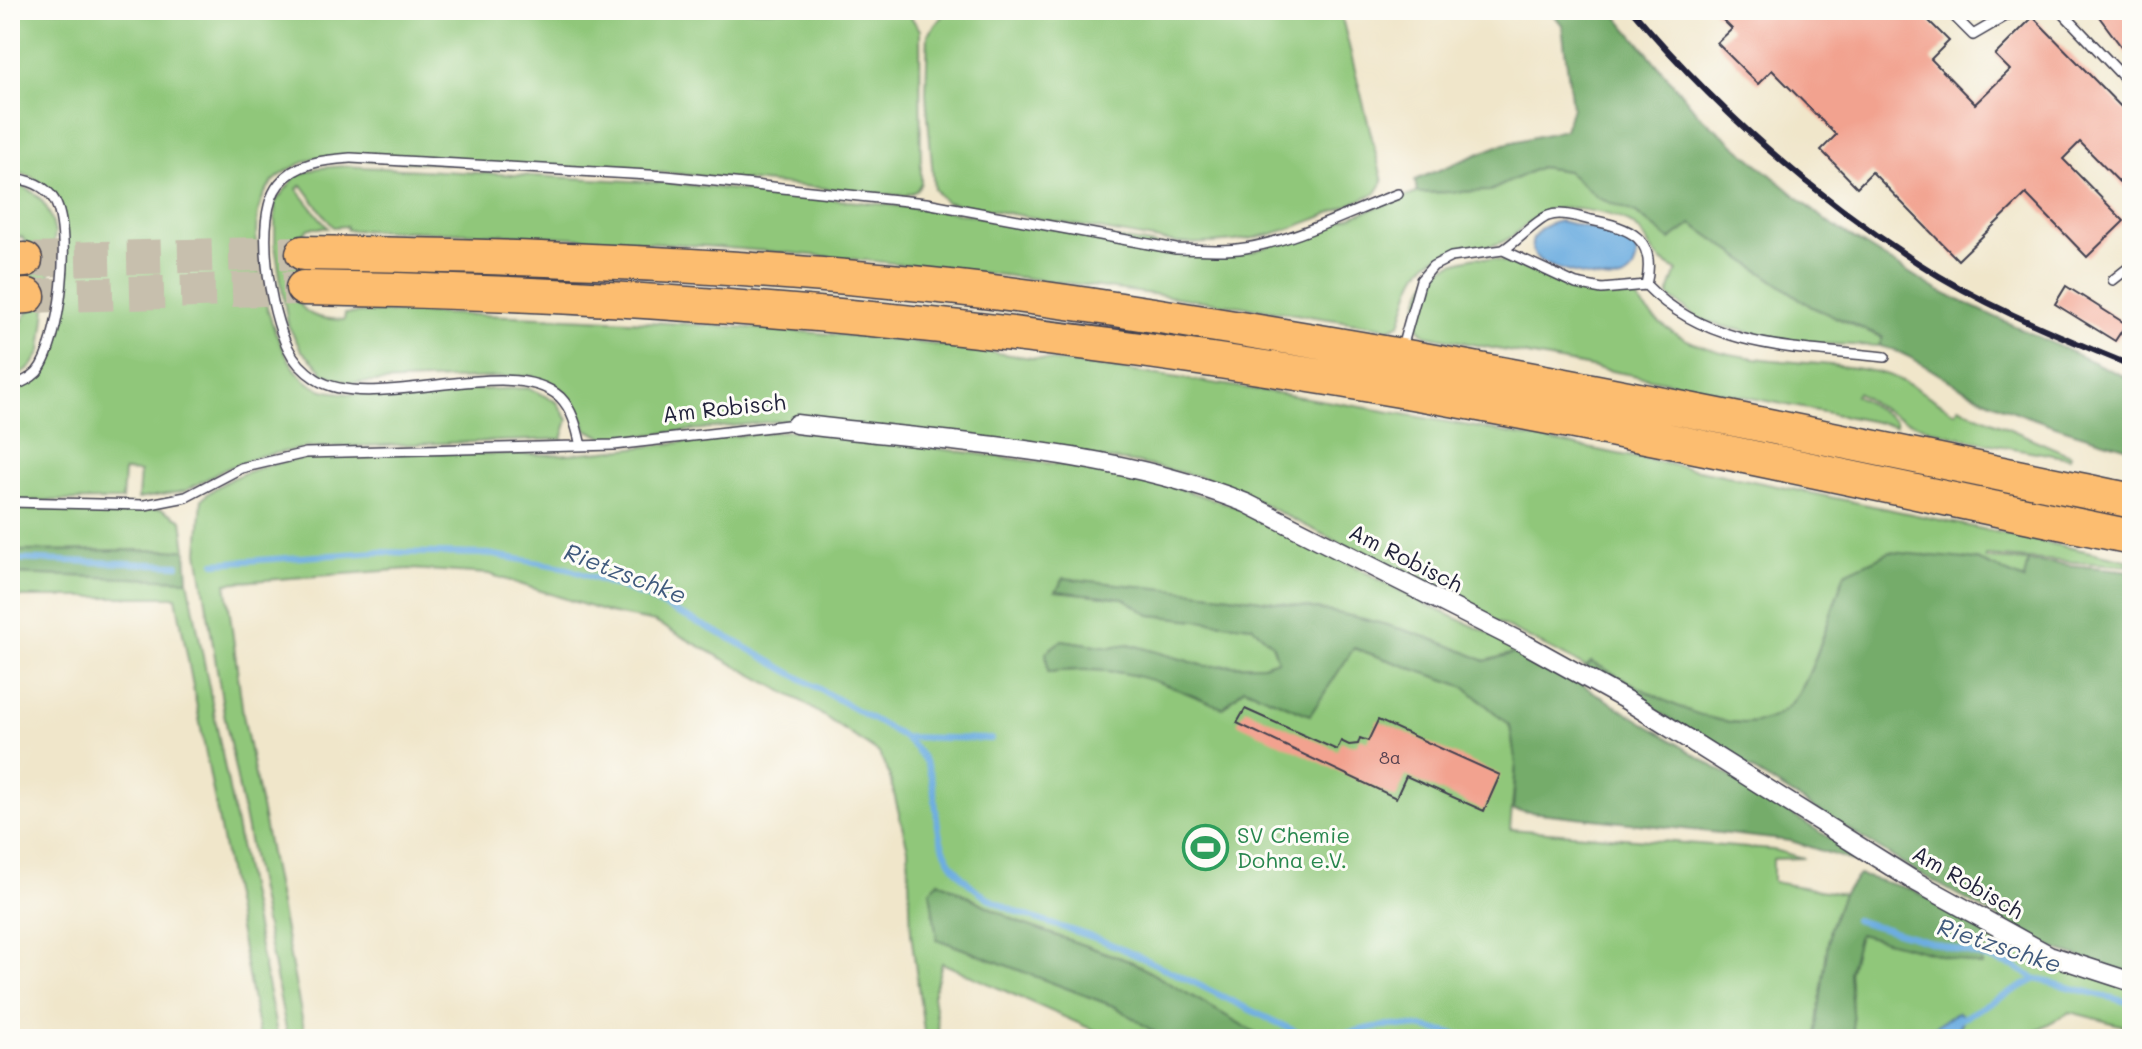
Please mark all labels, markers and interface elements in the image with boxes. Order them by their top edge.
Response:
street label: Am Robisch [661,387,787,428]
street label: Am Robisch [1345,517,1468,599]
water label: Rietzschke [560,535,691,610]
house number: 8a [1379,745,1401,769]
place label: SV Chemie Dohna e.V. [1237,820,1350,874]
sports icon: SV Chemie Dohna e.V. [1182,824,1230,872]
street label: Am Robisch [1907,838,2029,925]
water label: Rietzschke [1934,910,2065,979]

